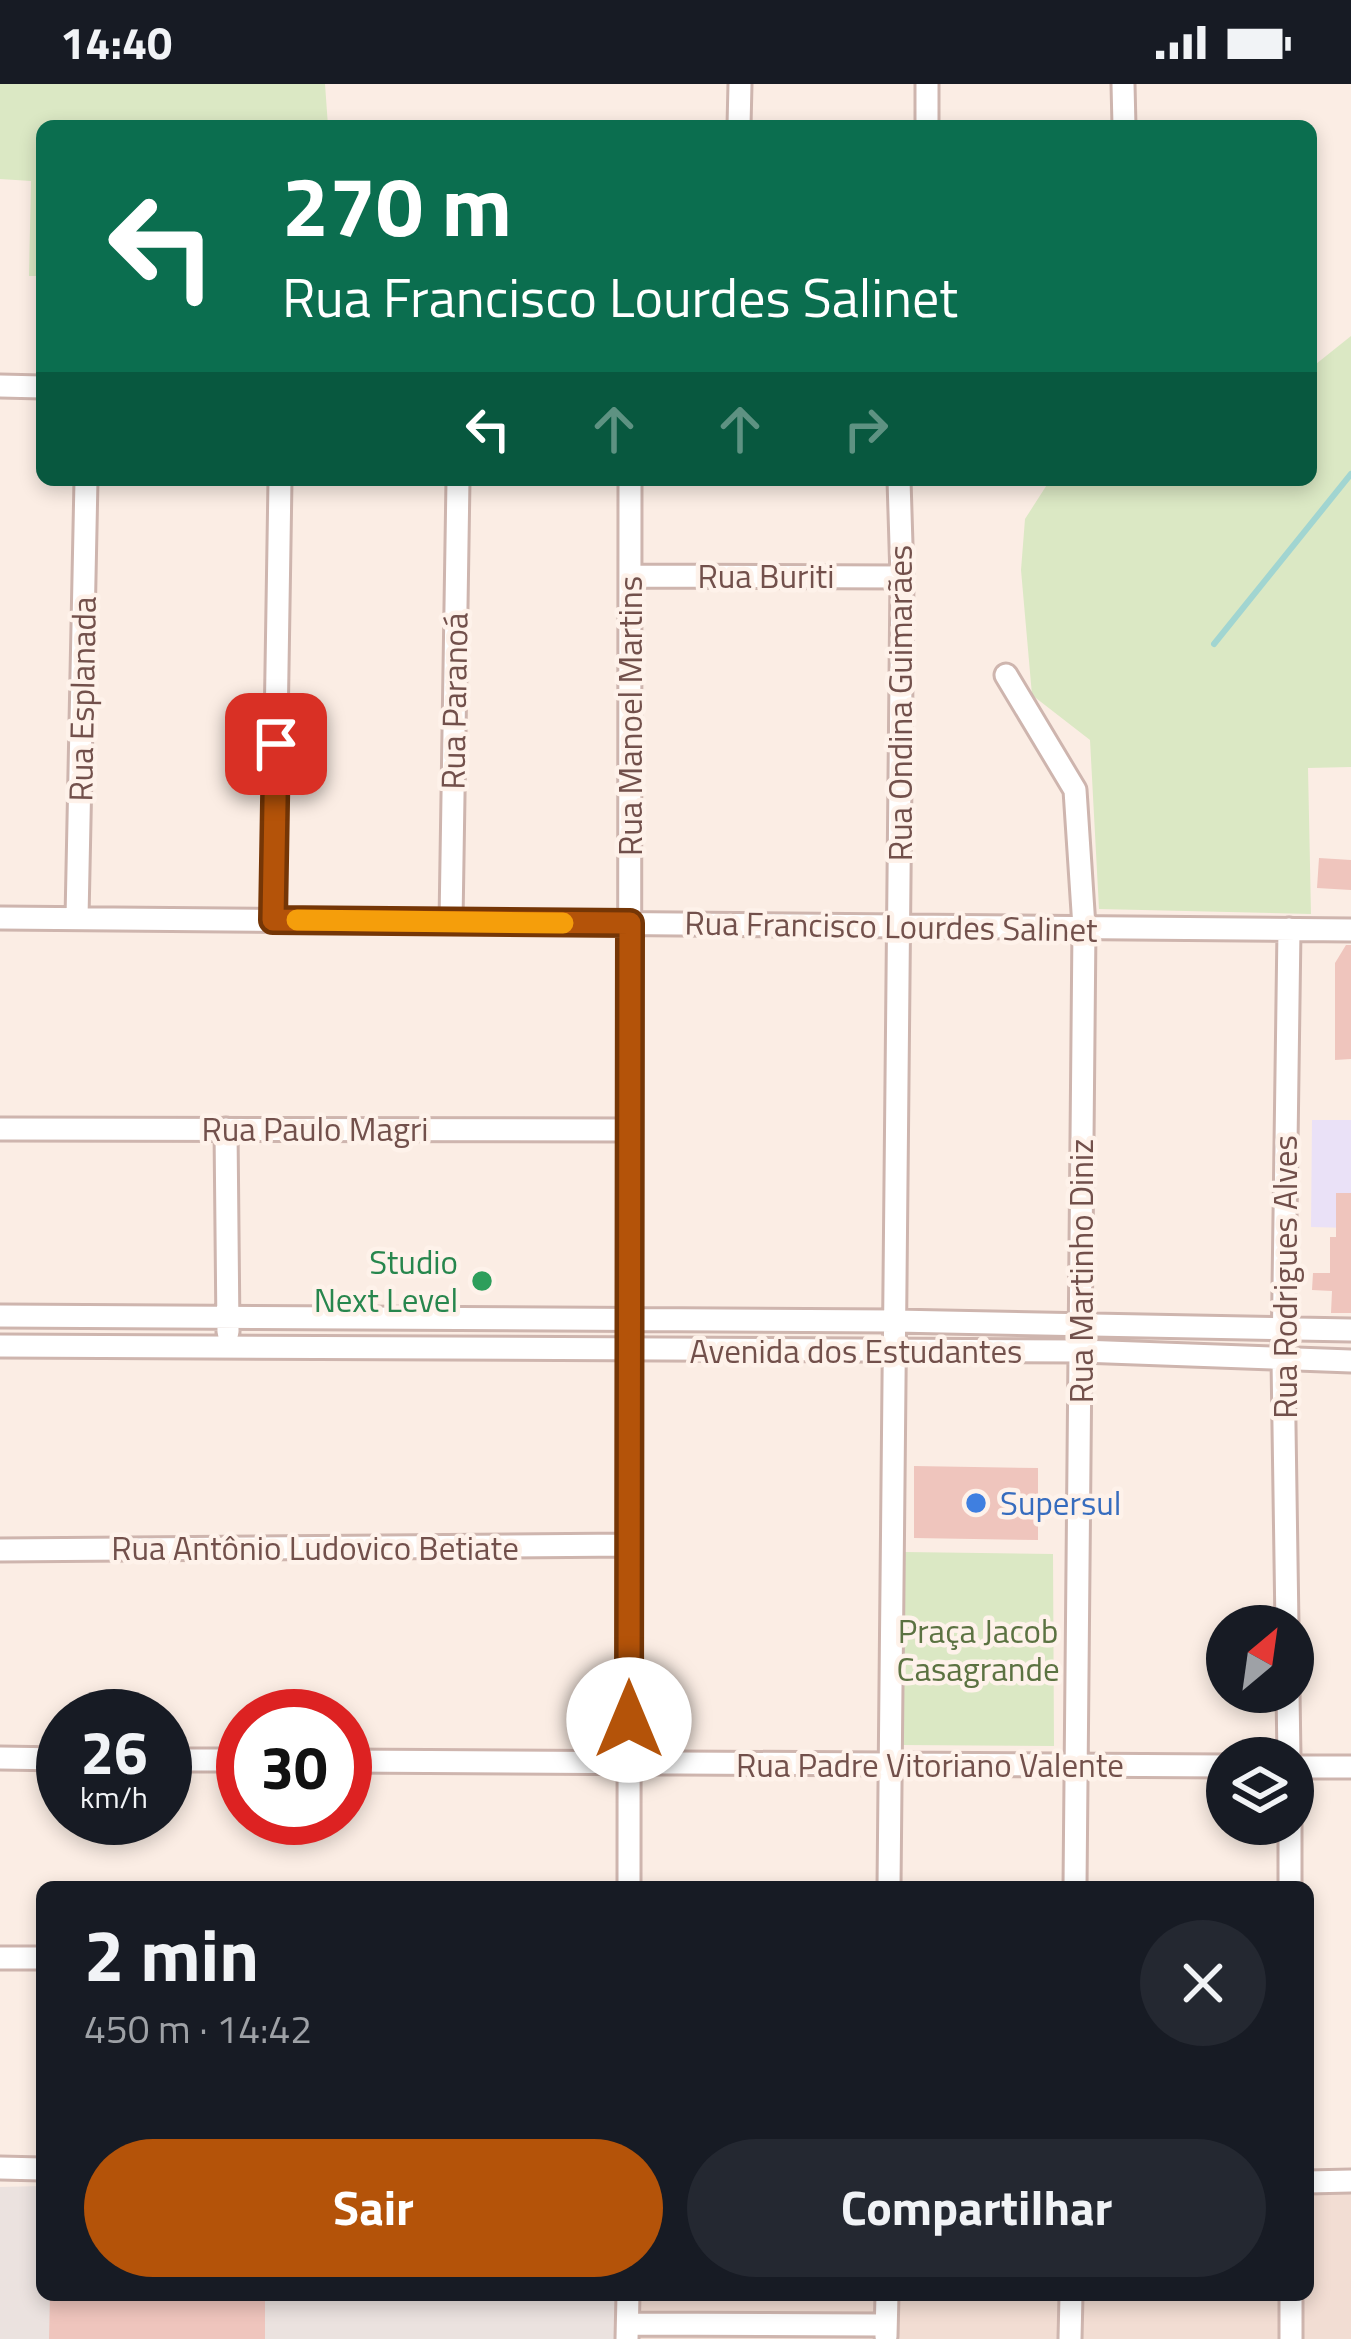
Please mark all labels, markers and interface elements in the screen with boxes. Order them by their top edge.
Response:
text: 14:40 [60,8,172,76]
text: 270 m [282,141,512,269]
icon: left [84,168,240,324]
text: Rua Francisco Lourdes Salinet [282,256,958,338]
icon: left [455,396,521,462]
icon: ahead [581,396,647,462]
icon: ahead [707,396,773,462]
icon: right [833,396,899,462]
street label: Rua Ondina Guimarães [875,545,925,861]
street label: Rua Buriti [698,551,834,601]
street label: Rua Manoel Martins [605,576,655,856]
street label: Rua Esplanada [55,596,109,802]
street label: Rua Paranoá [427,612,481,790]
pin [225,693,327,795]
icon: arrive [243,711,309,777]
street label: Rua Francisco Lourdes Salinet [684,897,1098,955]
street label: Rua Paulo Magri [201,1104,429,1154]
street label: Rua Rodrigues Alves [1260,1135,1310,1419]
street label: Rua Martinho Diniz [1056,1139,1106,1403]
place label: Studio Next Level [314,1237,458,1325]
marker: Studio Next Level [469,1268,495,1294]
street label: Avenida dos Estudantes [690,1326,1022,1376]
place label: Supersul [1000,1478,1121,1528]
marker: Supersul [963,1490,989,1516]
street label: Rua Antônio Ludovico Betiate [111,1523,519,1573]
north arrow [1206,1605,1314,1713]
map controls [1206,1605,1314,1845]
park label: Praça Jacob Casagrande [896,1606,1060,1694]
position arrow [566,1657,692,1783]
speed limit sign: 30 [216,1689,372,1845]
text: 26 [80,1706,148,1797]
button: layers [1206,1737,1314,1845]
street label: Rua Padre Vitoriano Valente [736,1740,1124,1790]
text: km/h [80,1774,148,1820]
text: 2 min [84,1899,259,2009]
button: close [1140,1920,1266,2046]
text: 450 m · 14:42 [84,1999,312,2058]
button: Sair [84,2139,663,2277]
button: Compartilhar [687,2139,1266,2277]

